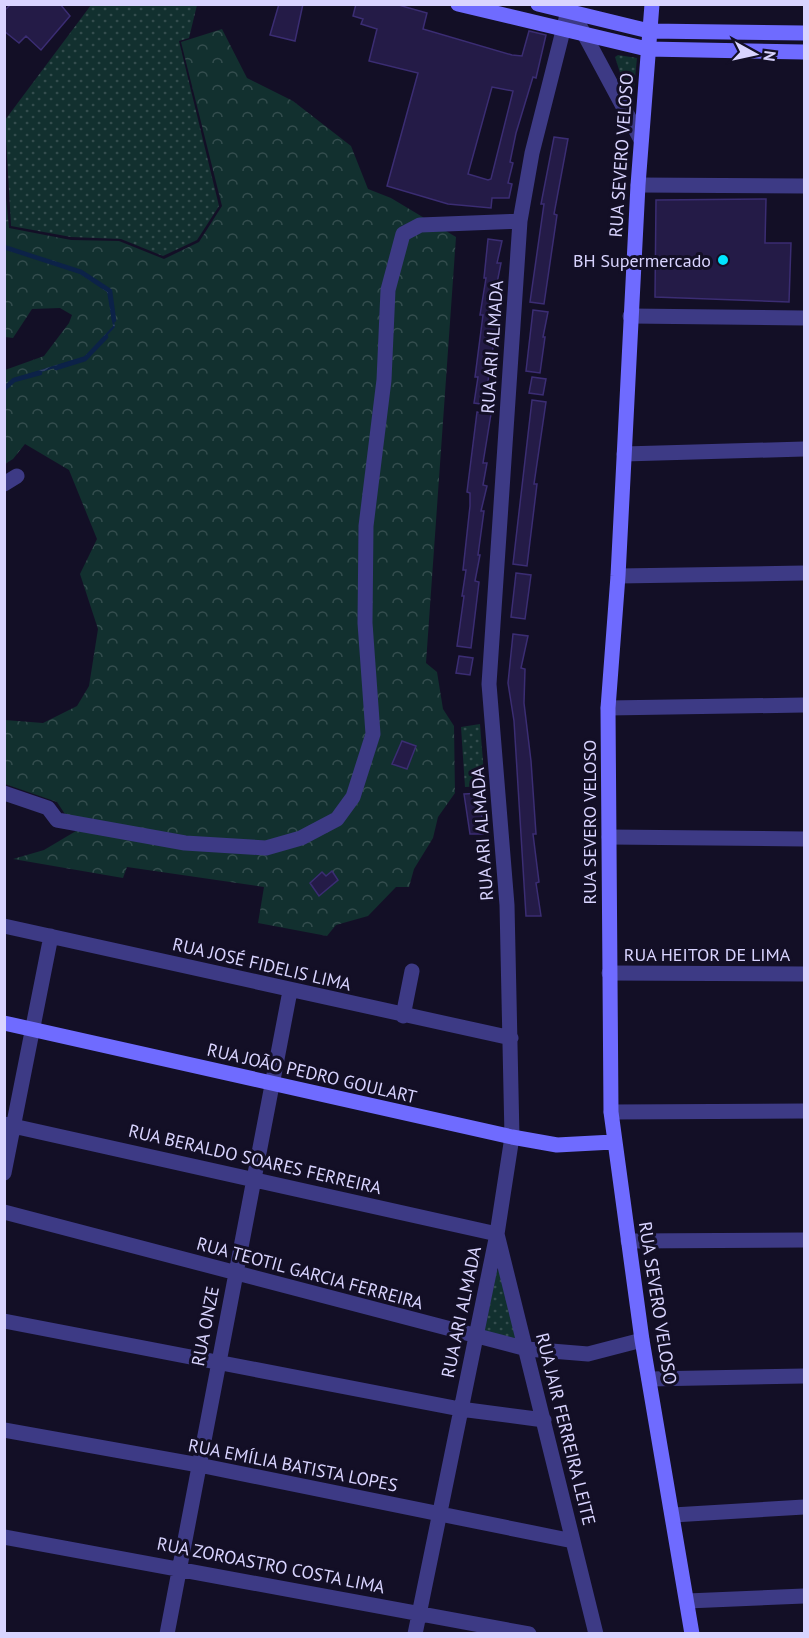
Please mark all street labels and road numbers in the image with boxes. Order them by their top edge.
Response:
street label: RUA SEVERO VELOSO [604,72,638,238]
street label: RUA ARI ALMADA [476,279,508,414]
street label: RUA SEVERO VELOSO [578,740,601,904]
street label: RUA ARI ALMADA [466,766,498,901]
street label: RUA JOSÉ FIDELIS LIMA [170,932,354,996]
street label: RUA HEITOR DE LIMA [624,943,791,966]
street label: RUA JOÃO PEDRO GOULART [205,1038,419,1108]
street label: RUA BERALDO SOARES FERREIRA [126,1119,384,1199]
street label: RUA SEVERO VELOSO [634,1220,682,1386]
street label: RUA TEOTIL GARCIA FERREIRA [194,1232,426,1314]
street label: RUA ARI ALMADA [436,1244,486,1380]
street label: RUA ONZE [186,1284,224,1368]
street label: RUA JAIR FERREIRA LEITE [531,1330,601,1528]
street label: RUA EMÍLIA BATISTA LOPES [186,1433,400,1497]
street label: RUA ZOROASTRO COSTA LIMA [155,1532,387,1598]

